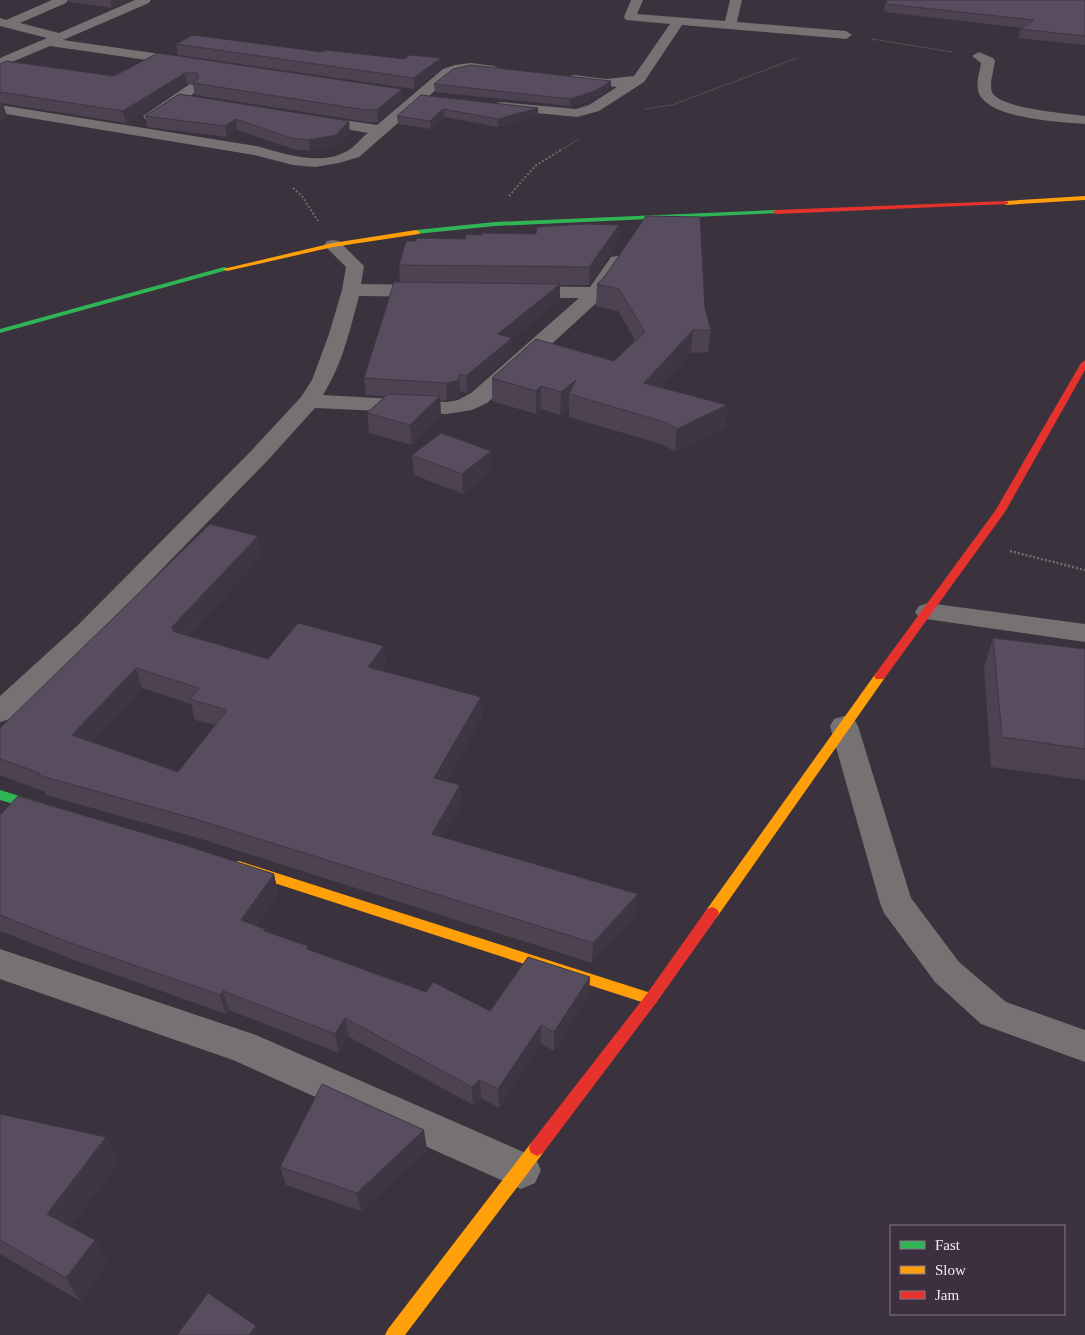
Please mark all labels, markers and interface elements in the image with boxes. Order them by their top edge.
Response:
legend [890,1225,1065,1315]
text: Fast [935,1237,961,1253]
text: Slow [935,1262,966,1278]
text: Jam [935,1287,959,1303]

